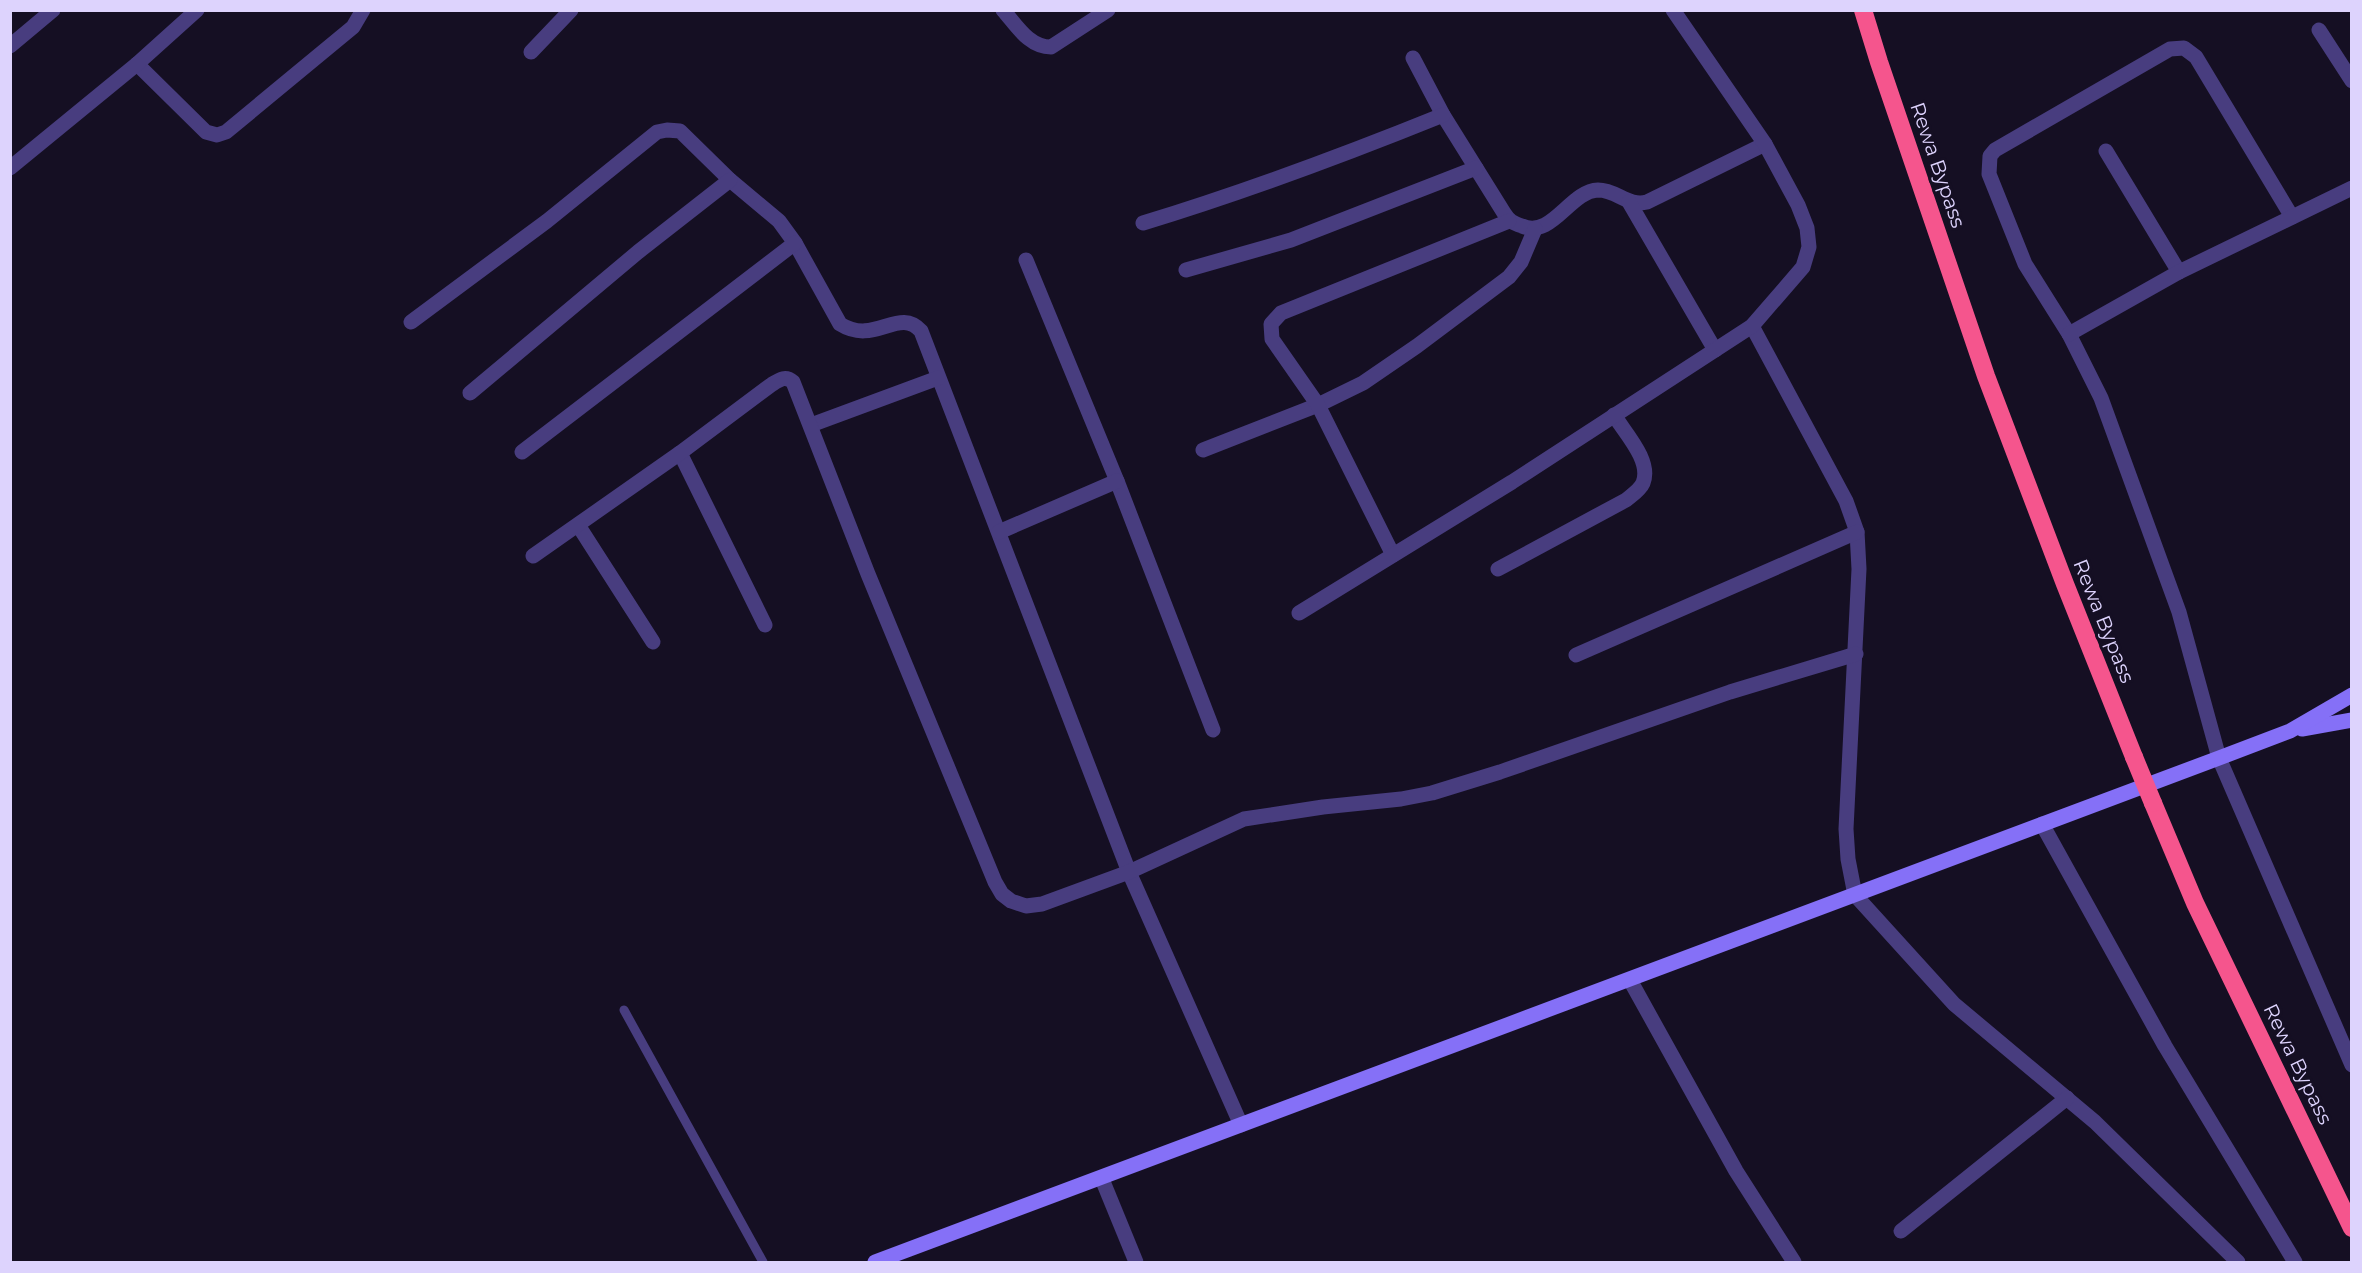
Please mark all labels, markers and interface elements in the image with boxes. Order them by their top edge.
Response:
street label: Rewa Bypass [1905,99,1971,231]
street label: Rewa Bypass [2068,556,2140,687]
street label: Rewa Bypass [2258,1000,2338,1128]

